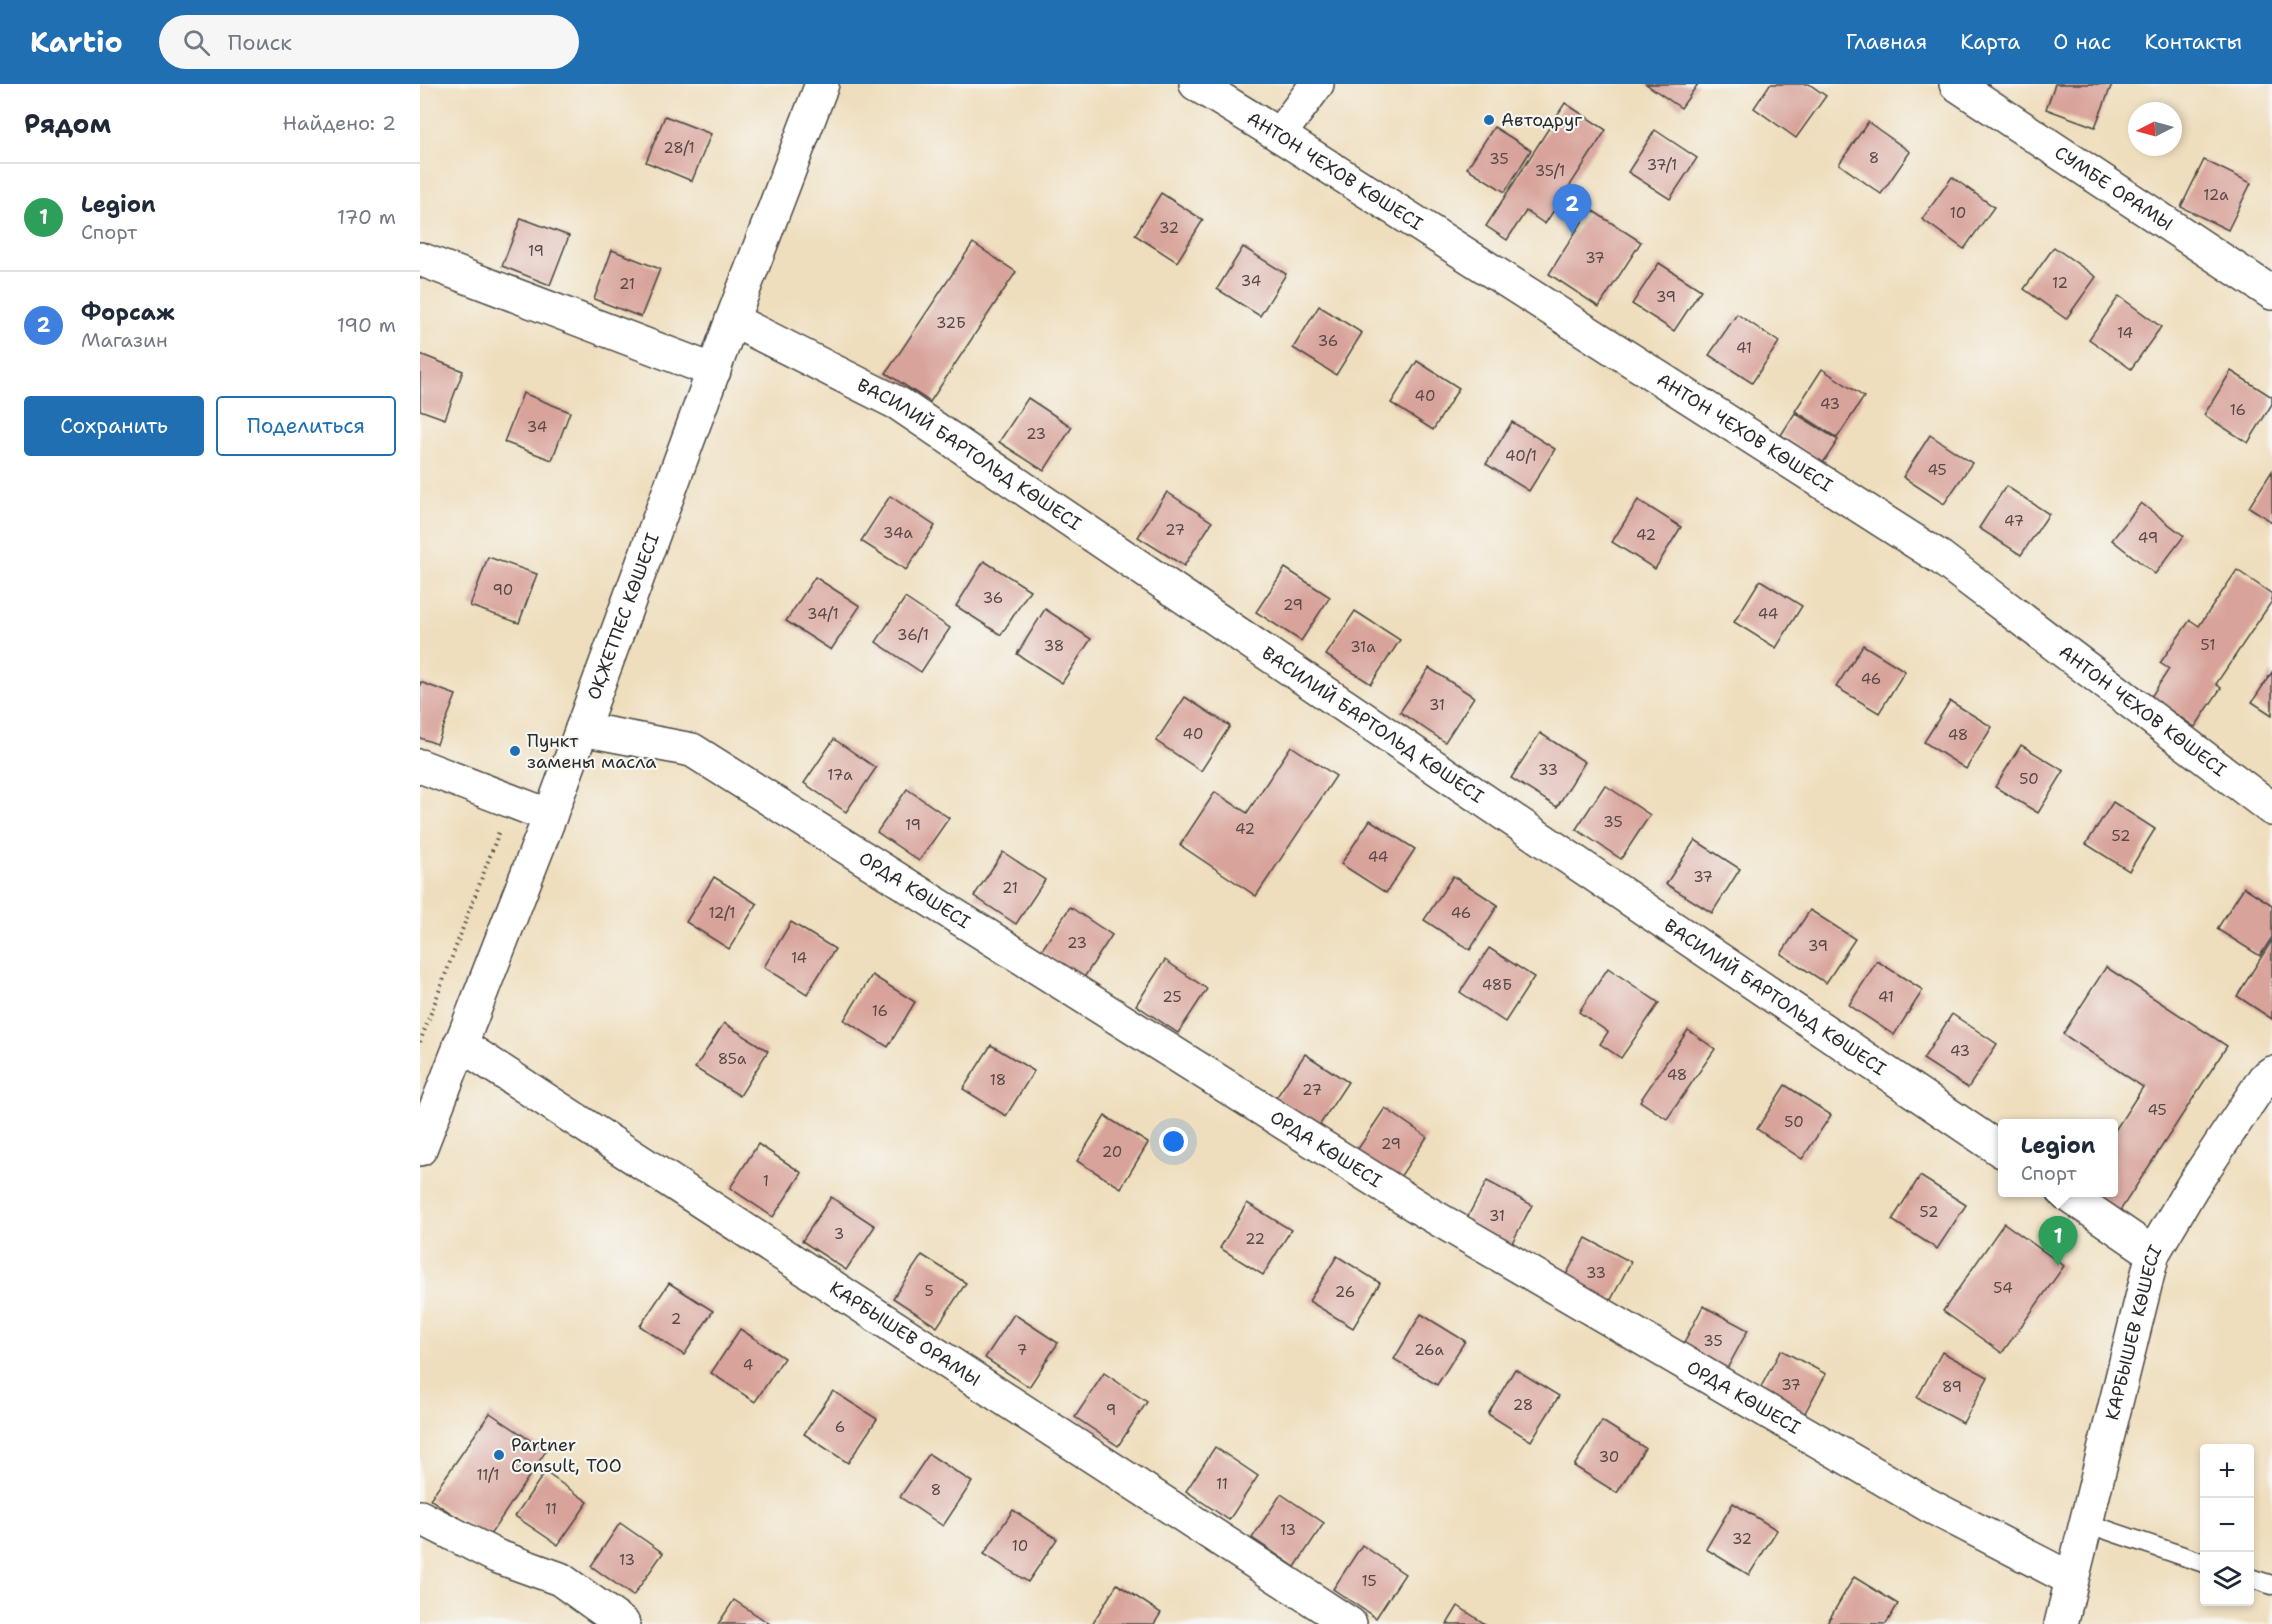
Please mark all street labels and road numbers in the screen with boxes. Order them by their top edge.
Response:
street label: АНТОН ЧЕХОВ КӨШЕСІ [1243,106,1427,236]
street label: СУМБЕ ОРАМЫ [2050,140,2177,236]
street label: АНТОН ЧЕХОВ КӨШЕСІ [1652,368,1837,498]
street label: ВАСИЛИЙ БАРТОЛЬД КӨШЕСІ [853,373,1086,536]
street label: ОҚЖЕТПЕС КӨШЕСІ [582,530,665,703]
street label: АНТОН ЧЕХОВ КӨШЕСІ [2054,640,2231,782]
street label: ВАСИЛИЙ БАРТОЛЬД КӨШЕСІ [1257,641,1488,808]
street label: ОРДА КӨШЕСІ [854,846,975,934]
street label: ВАСИЛИЙ БАРТОЛЬД КӨШЕСІ [1659,914,1891,1081]
street label: ОРДА КӨШЕСІ [1266,1105,1386,1193]
street label: КАРБЫШЕВ КӨШЕСІ [2100,1240,2167,1423]
street label: КАРБЫШЕВ ОРАМЫ [825,1276,985,1392]
street label: ОРДА КӨШЕСІ [1683,1355,1805,1440]

